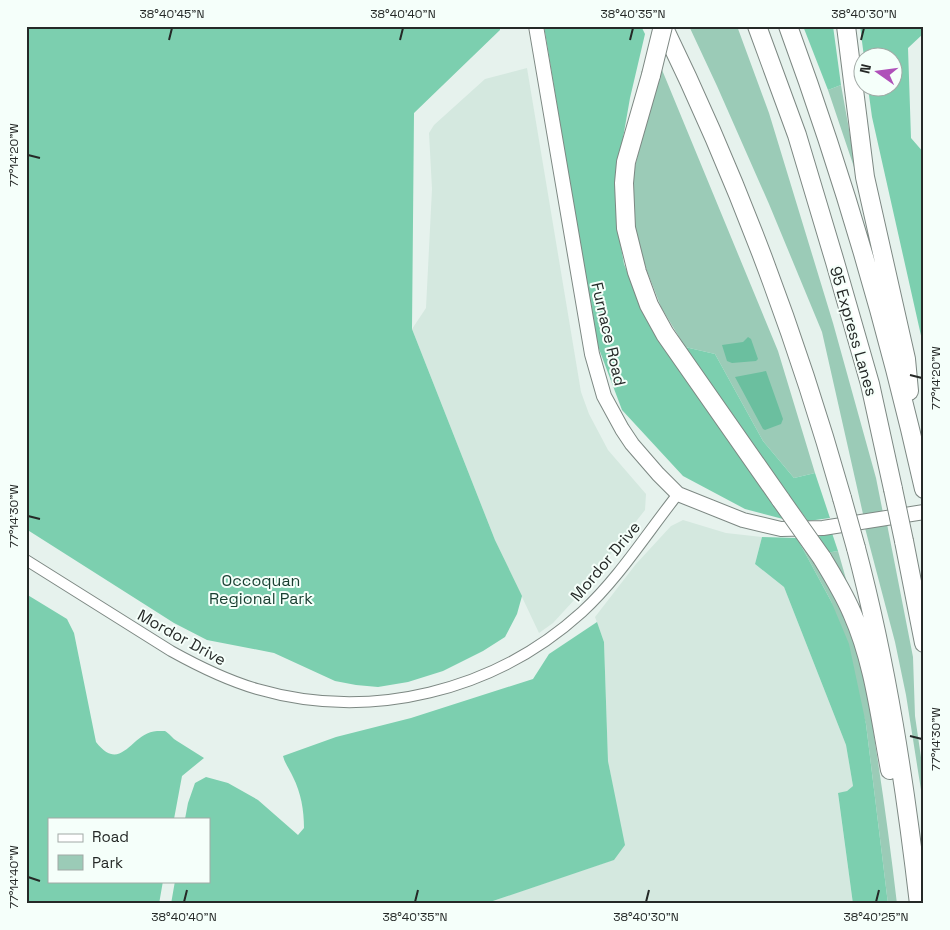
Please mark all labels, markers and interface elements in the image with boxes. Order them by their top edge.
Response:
text: 38°40'45"N [140,6,204,22]
text: 38°40'40"N [370,6,436,22]
text: 38°40'35"N [600,6,666,22]
text: 38°40'30"N [831,6,897,22]
north arrow [852,48,902,98]
text: N [856,62,875,76]
text: 77°14'20"W [6,123,22,187]
street label: 95 Express Lanes [825,264,882,399]
street label: Furnace Road [586,280,631,388]
text: 77°14'20"W [928,346,944,410]
text: 77°14'30"W [6,484,22,548]
street label: Mordor Drive [566,517,645,606]
park label: Occoquan Regional Park [209,570,313,609]
street label: Mordor Drive [134,604,230,670]
text: 77°14'30"W [928,707,944,771]
legend [48,818,210,882]
text: Road [92,827,129,846]
text: 77°14'40"W [6,845,22,909]
text: Park [92,853,123,872]
text: 38°40'40"N [151,909,217,925]
text: 38°40'35"N [382,909,448,925]
text: 38°40'30"N [613,909,679,925]
text: 38°40'25"N [844,909,909,925]

